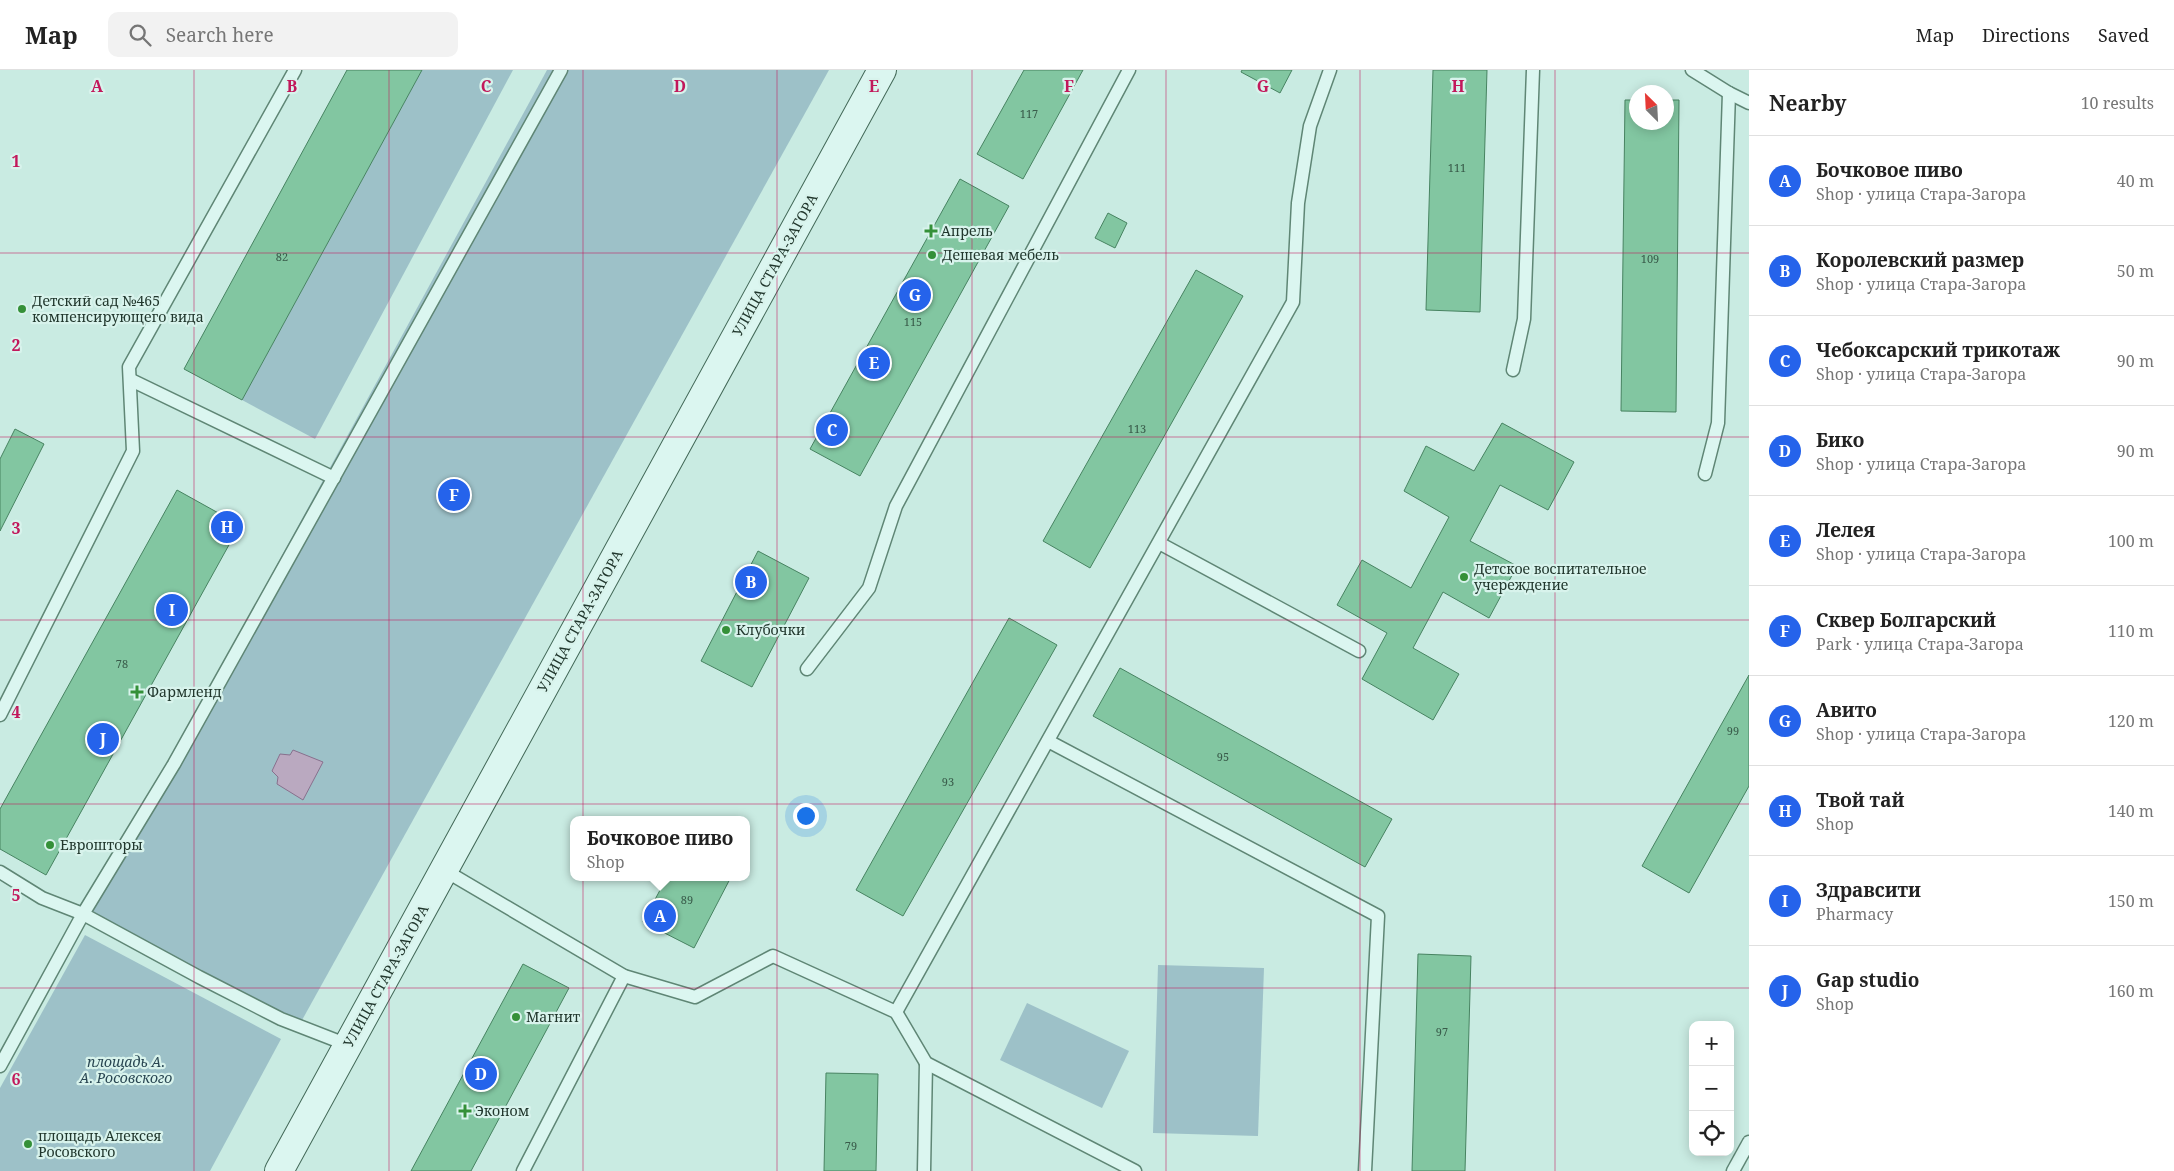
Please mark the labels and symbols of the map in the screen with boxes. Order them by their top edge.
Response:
text: A [91,75,104,97]
text: B [287,75,298,97]
text: C [481,75,492,97]
text: D [674,75,686,97]
text: E [869,75,879,97]
text: F [1064,75,1074,97]
text: G [1257,75,1269,97]
text: H [1451,75,1465,97]
north arrow [1629,85,1674,130]
house number: 117 [1020,106,1038,121]
text: 1 [11,150,21,172]
house number: 111 [1448,160,1466,175]
street label: УЛИЦА СТАРА-ЗАГОРА [727,190,822,339]
place label: Апрель [941,221,993,240]
marker: Апрель [925,225,937,237]
place label: Дешевая мебель [942,245,1059,264]
house number: 82 [276,249,288,264]
marker: Дешевая мебель [926,249,938,261]
house number: 109 [1641,251,1659,266]
pin: G [899,276,931,314]
place label: Детский сад №465 компенсирующего вида [32,291,204,326]
marker: Детский сад №465 компенсирующего вида [16,303,28,315]
house number: 115 [904,314,922,329]
text: 2 [11,334,21,356]
pin: E [858,344,890,382]
pin: C [816,411,848,449]
house number: 113 [1128,421,1146,436]
pin: F [438,476,470,514]
pin: H [211,508,243,546]
text: 3 [11,517,21,539]
street label: УЛИЦА СТАРА-ЗАГОРА [532,546,627,695]
place label: Детское воспитательное учереждение [1474,559,1646,594]
pin: B [735,563,767,601]
marker: Детское воспитательное учереждение [1458,571,1470,583]
pin: I [156,591,188,629]
place label: Клубочки [736,620,805,639]
marker: Клубочки [720,624,732,636]
house number: 78 [116,656,128,671]
place label: Фармленд [147,682,222,701]
marker: Фармленд [131,686,143,698]
text: 4 [11,701,21,723]
pin: J [87,720,119,758]
house number: 99 [1727,723,1739,738]
house number: 95 [1217,749,1229,764]
house number: 93 [942,774,954,789]
your location [793,803,819,829]
place label: Еврошторы [60,835,143,854]
marker: Еврошторы [44,839,56,851]
text: 5 [11,884,21,906]
house number: 89 [681,892,693,907]
pin: A [644,897,676,935]
street label: УЛИЦА СТАРА-ЗАГОРА [338,901,433,1050]
place label: Магнит [526,1007,581,1026]
marker: Магнит [510,1011,522,1023]
house number: 97 [1436,1024,1448,1039]
park label: площадь А. А. Росовского [79,1052,172,1087]
pin: D [465,1055,497,1093]
text: 6 [11,1068,21,1090]
place label: Эконом [475,1101,529,1120]
marker: Эконом [459,1105,471,1117]
place label: площадь Алексея Росовского [38,1126,161,1161]
marker: площадь Алексея Росовского [22,1138,34,1150]
house number: 79 [845,1138,857,1153]

